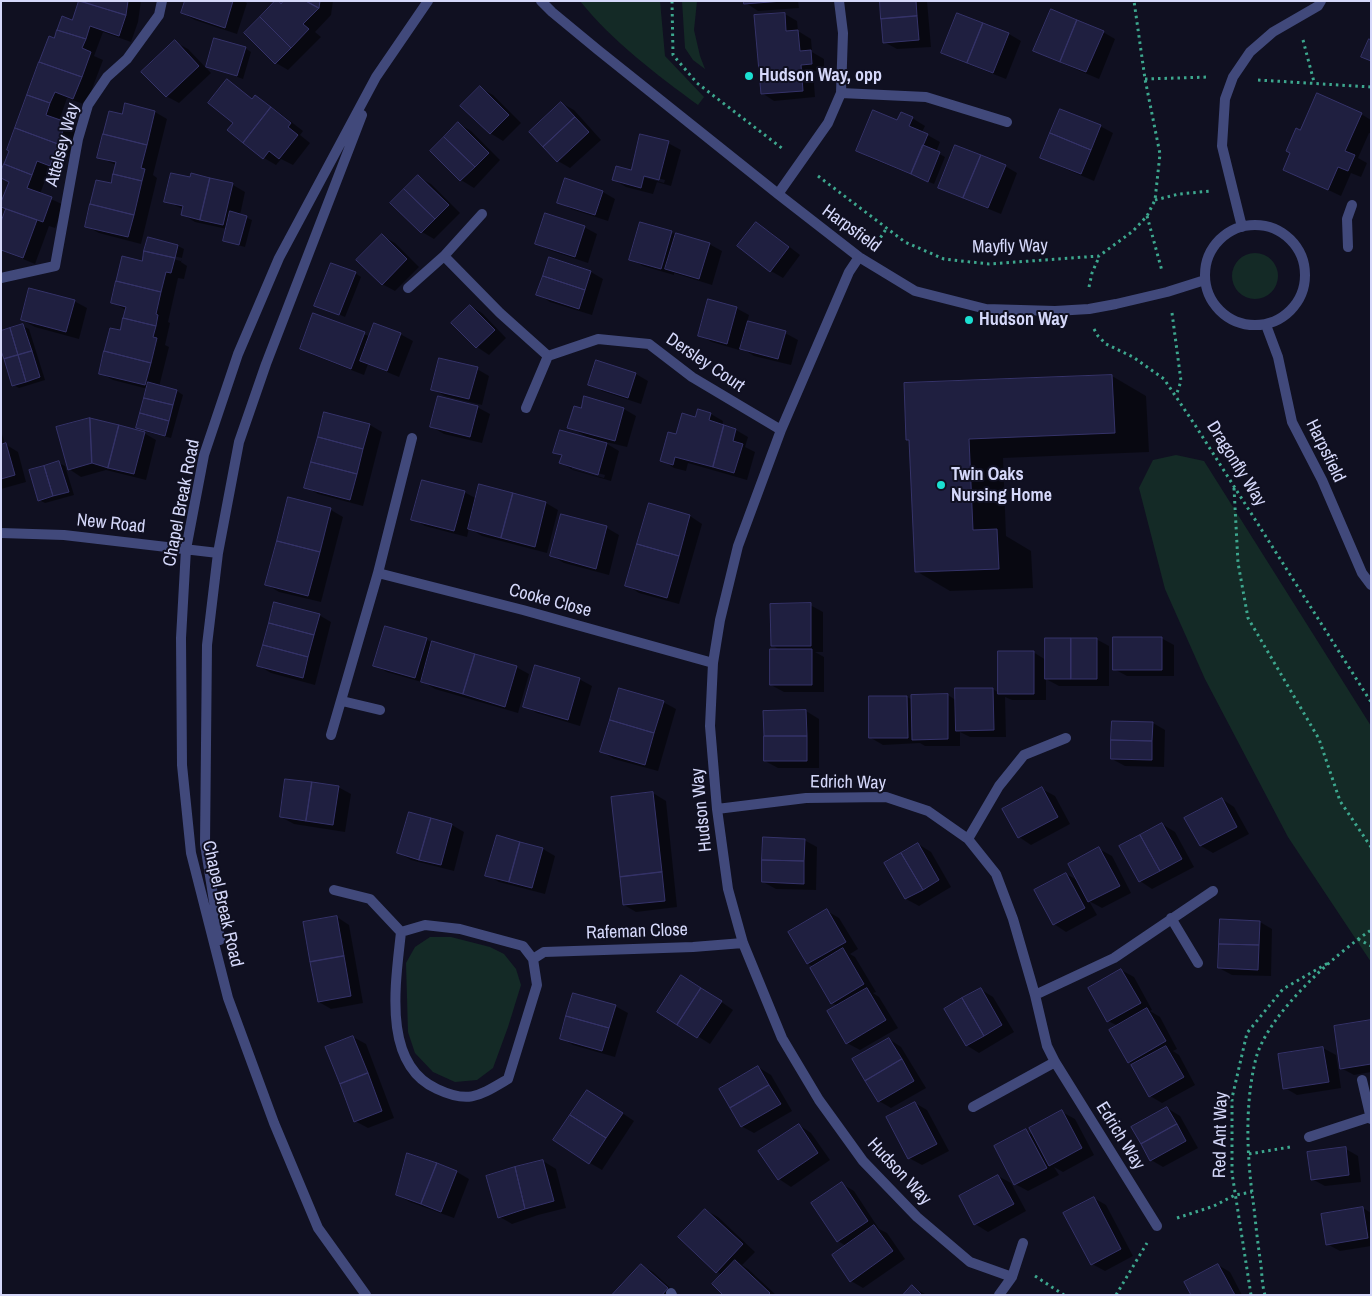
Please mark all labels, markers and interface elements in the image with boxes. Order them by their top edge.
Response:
place label: Hudson Way, opp [759,65,882,87]
marker: Hudson Way, opp [743,70,755,82]
street label: Attelsey Way [41,101,85,189]
street label: Harpsfield [817,200,885,258]
street label: Mayfly Way [972,236,1048,258]
place label: Hudson Way [979,309,1068,331]
marker: Hudson Way [963,314,975,326]
street label: Dersley Court [662,329,748,397]
street label: Harpsfield [1301,416,1349,486]
street label: Dragonfly Way [1201,417,1271,511]
street label: Chapel Break Road [159,438,205,568]
place label: Twin Oaks Nursing Home [951,464,1052,506]
marker: Twin Oaks Nursing Home [935,479,947,491]
street label: New Road [76,510,146,538]
street label: Cooke Close [506,580,594,622]
street label: Hudson Way [687,767,717,853]
street label: Edrich Way [810,772,886,794]
street label: Chapel Break Road [197,839,247,969]
street label: Rafeman Close [586,919,688,945]
street label: Red Ant Way [1209,1092,1233,1178]
street label: Edrich Way [1091,1098,1149,1174]
street label: Hudson Way [862,1134,936,1210]

